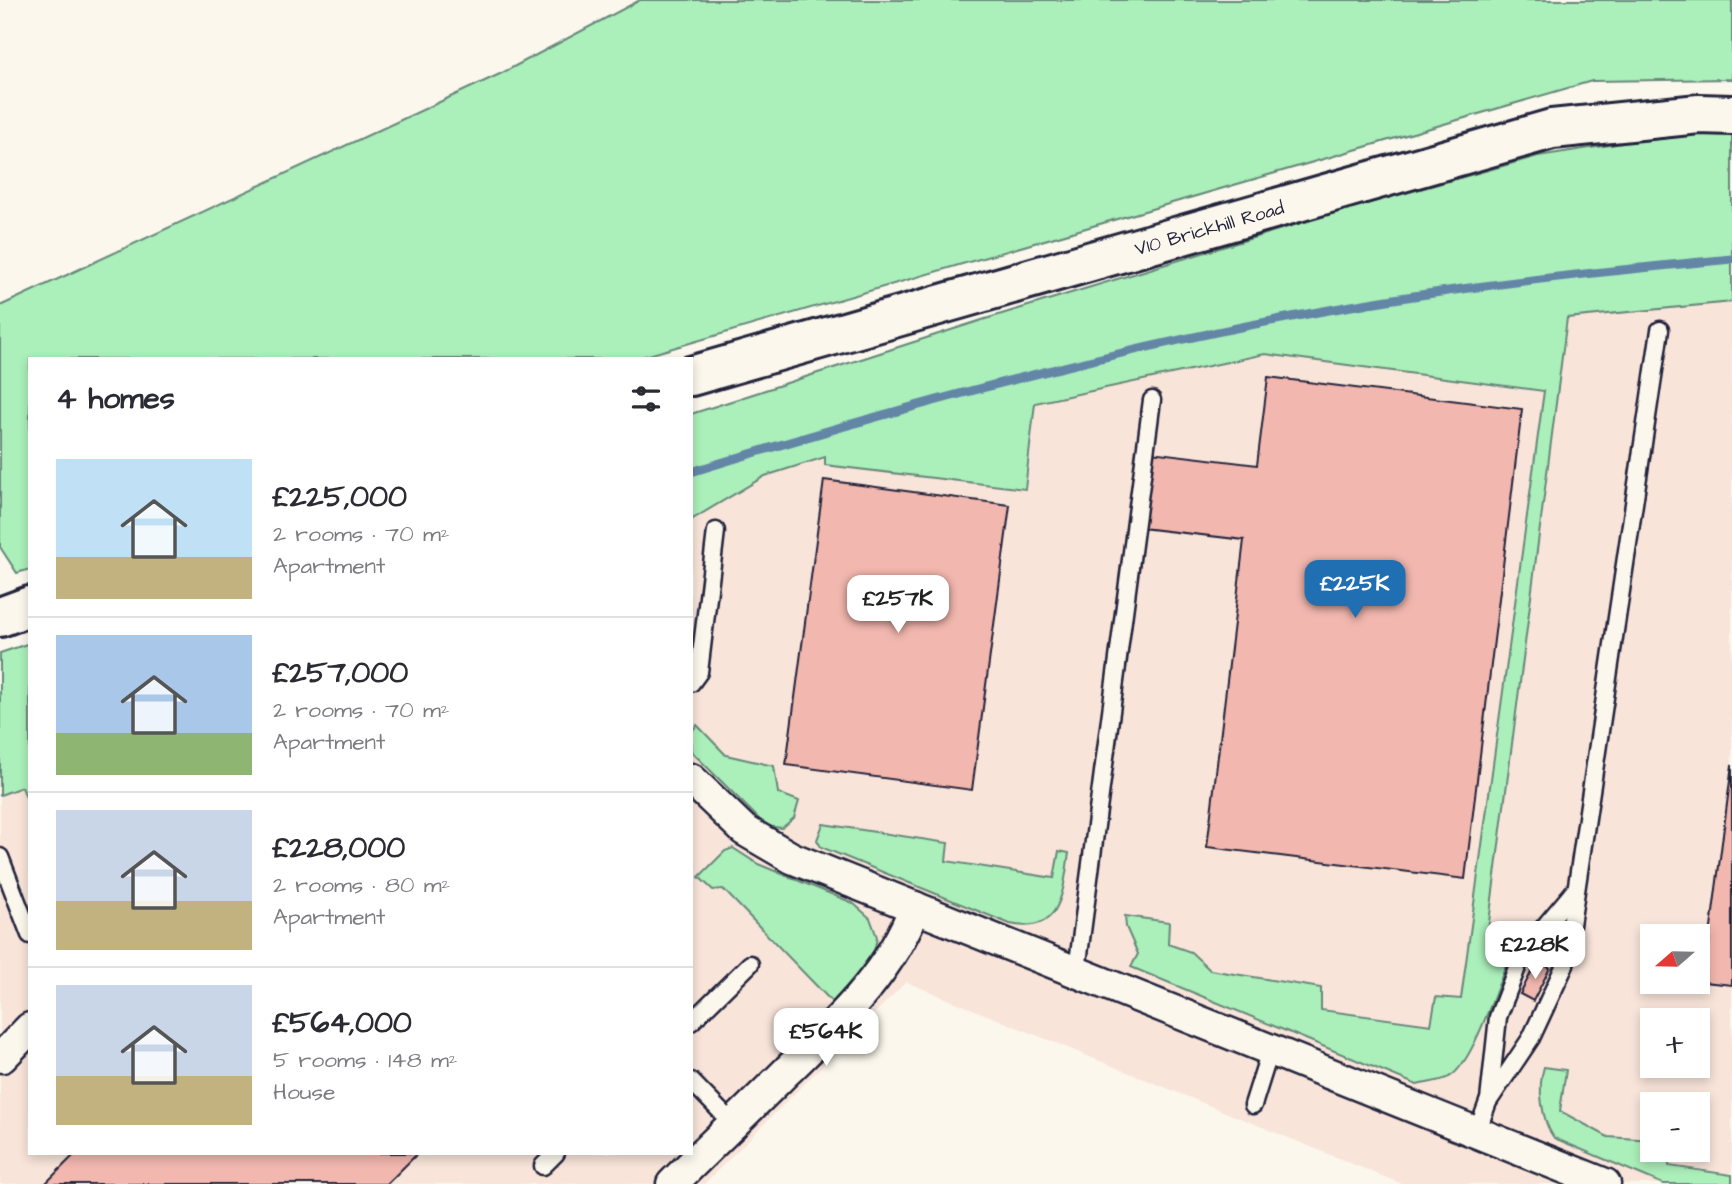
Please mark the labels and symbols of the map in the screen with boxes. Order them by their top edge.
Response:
street label: V10 Brickhill Road [1132,195,1288,263]
pin: £225K [1306,560,1404,620]
pin: £257K [849,576,947,635]
pin: £228K [1486,922,1584,981]
north arrow [1640,924,1710,994]
pin: £564K [777,1009,875,1068]

